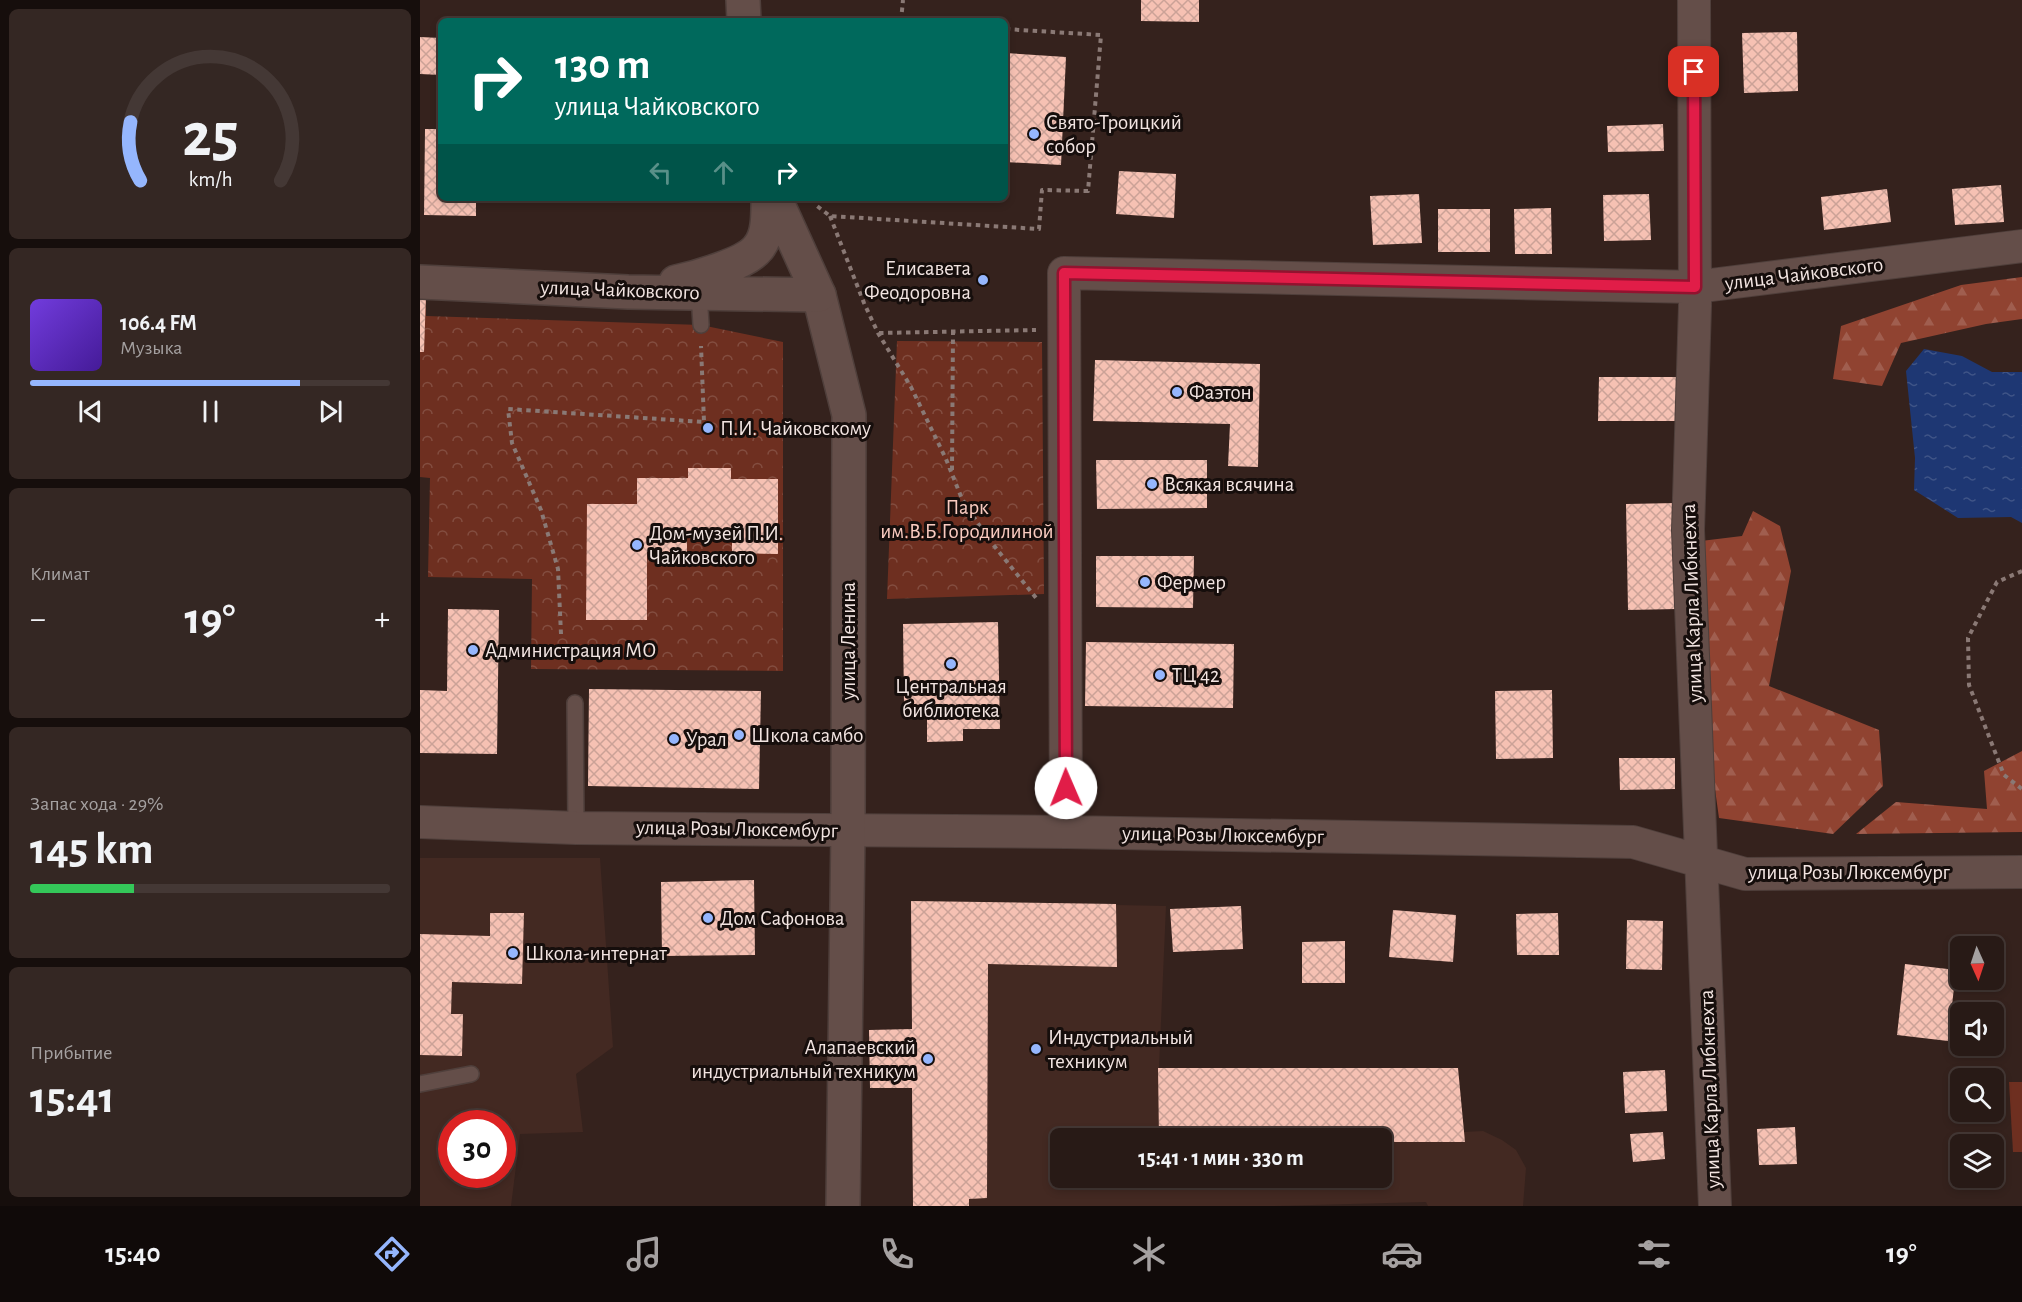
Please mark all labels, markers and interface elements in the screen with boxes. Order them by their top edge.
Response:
icon: right [456,42,534,120]
text: 130 m [555,44,650,86]
pin [1668,46,1719,97]
icon: arrive [1677,55,1710,88]
text: улица Чайковского [555,93,760,120]
text: 25 [182,105,238,167]
place label: Свято-Троицкий собор [1046,112,1182,157]
marker: Свято-Троицкий собор [1027,127,1041,141]
icon: left [644,156,677,189]
icon: ahead [707,156,740,189]
icon: right [770,156,803,189]
text: km/h [188,170,232,191]
street label: улица Чайковского [1723,254,1884,294]
place label: Елисавета Феодоровна [864,258,971,303]
marker: Елисавета Феодоровна [976,273,990,287]
street label: улица Чайковского [539,277,700,303]
text: 106.4 FM [120,312,197,334]
text: Музыка [120,338,182,358]
place label: Фаэтон [1189,382,1252,403]
marker: Фаэтон [1170,385,1184,399]
icon: previous [74,395,107,428]
icon: pause [194,395,227,428]
icon: next [314,395,347,428]
place label: П.И. Чайковскому [720,418,871,439]
marker: П.И. Чайковскому [701,421,715,435]
place label: Всякая всячина [1164,474,1295,495]
marker: Всякая всячина [1145,477,1159,491]
park label: Парк им.В.Б.Городилиной [880,497,1054,542]
street label: улица Карла Либкнехта [1678,503,1706,704]
place label: Дом-музей П.И. Чайковского [649,523,783,568]
marker: Дом-музей П.И. Чайковского [630,538,644,552]
text: Климат [30,564,90,584]
place label: Фермер [1157,572,1226,593]
marker: Фермер [1138,575,1152,589]
street label: улица Ленина [838,582,859,701]
text: 19° [184,597,236,642]
text: − [30,603,46,636]
text: + [374,603,390,636]
place label: Администрация МО [485,640,656,661]
marker: Администрация МО [466,643,480,657]
marker: Центральная библиотека [944,657,958,671]
place label: ТЦ 42 [1172,665,1220,686]
marker: ТЦ 42 [1153,668,1167,682]
place label: Центральная библиотека [895,676,1007,721]
place label: Школа самбо [751,725,863,746]
marker: Школа самбо [732,728,746,742]
place label: Урал [686,729,727,750]
marker: Урал [667,732,681,746]
position arrow [1034,756,1098,820]
text: Запас хода · 29% [30,794,164,814]
street label: улица Розы Люксембург [635,817,839,841]
street label: улица Розы Люксембург [1121,823,1325,847]
text: 145 km [30,827,154,872]
street label: улица Розы Люксембург [1747,862,1951,883]
place label: Дом Сафонова [720,908,845,929]
marker: Дом Сафонова [701,911,715,925]
north arrow [1950,936,2004,990]
map controls [1950,936,2004,1188]
place label: Школа-интернат [525,943,667,964]
marker: Школа-интернат [506,946,520,960]
street label: улица Карла Либкнехта [1696,989,1724,1190]
button: sound [1950,1002,2004,1056]
place label: Индустриальный техникум [1047,1027,1193,1072]
place label: Алапаевский индустриальный техникум [691,1037,916,1082]
marker: Индустриальный техникум [1029,1042,1043,1056]
text: Прибытие [30,1043,112,1063]
marker: Алапаевский индустриальный техникум [921,1052,935,1066]
button: search [1950,1068,2004,1122]
text: 15:41 [30,1076,115,1121]
speed limit sign: 30 [438,1110,516,1188]
button: layers [1950,1134,2004,1188]
text: 15:41 · 1 мин · 330 m [1138,1147,1304,1169]
icon: directions [371,1233,413,1275]
icon: music [623,1233,665,1275]
icon: phone [876,1233,918,1275]
icon: climate [1128,1233,1170,1275]
icon: car [1381,1233,1423,1275]
icon: filters [1633,1233,1675,1275]
text: 15:40 [105,1240,160,1267]
text: 19° [1886,1240,1917,1267]

